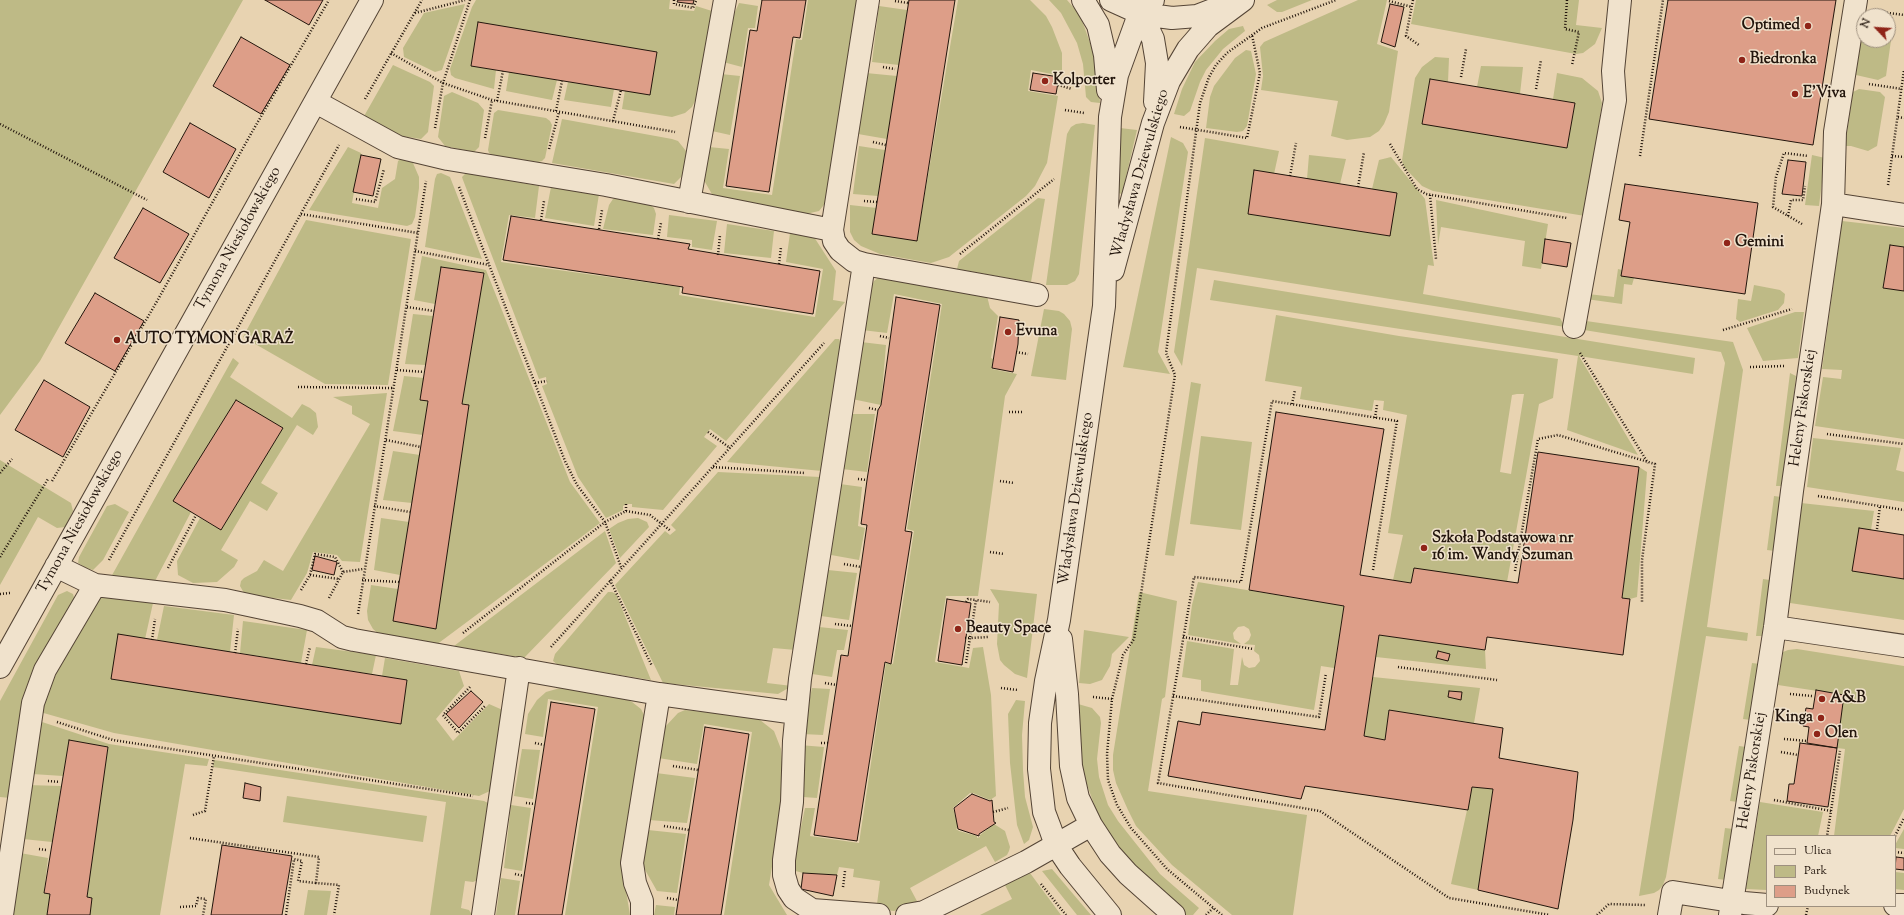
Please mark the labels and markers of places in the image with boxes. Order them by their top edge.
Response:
place label: Optimed [1742,17,1800,35]
marker: Optimed [1803,21,1813,31]
place label: Biedronka [1750,51,1817,69]
marker: Biedronka [1737,55,1747,65]
place label: Kolporter [1053,72,1115,90]
marker: Kolporter [1040,76,1050,86]
place label: E'Viva [1803,85,1846,103]
marker: E'Viva [1790,89,1800,99]
place label: Gemini [1735,234,1784,252]
marker: Gemini [1722,238,1732,248]
place label: Evuna [1016,323,1057,341]
marker: Evuna [1003,327,1013,337]
place label: AUTO TYMON GARAŻ [125,331,293,349]
marker: AUTO TYMON GARAŻ [112,335,122,345]
place label: Szkoła Podstawowa nr 16 im. Wandy Szuman [1432,530,1573,565]
marker: Szkoła Podstawowa nr 16 im. Wandy Szuman [1419,543,1429,553]
place label: Beauty Space [966,620,1051,638]
marker: Beauty Space [953,624,963,634]
place label: A&B [1830,690,1866,708]
marker: A&B [1817,694,1827,704]
place label: Kinga [1775,709,1813,727]
marker: Kinga [1816,713,1826,723]
place label: Olen [1825,725,1858,743]
marker: Olen [1812,729,1822,739]

